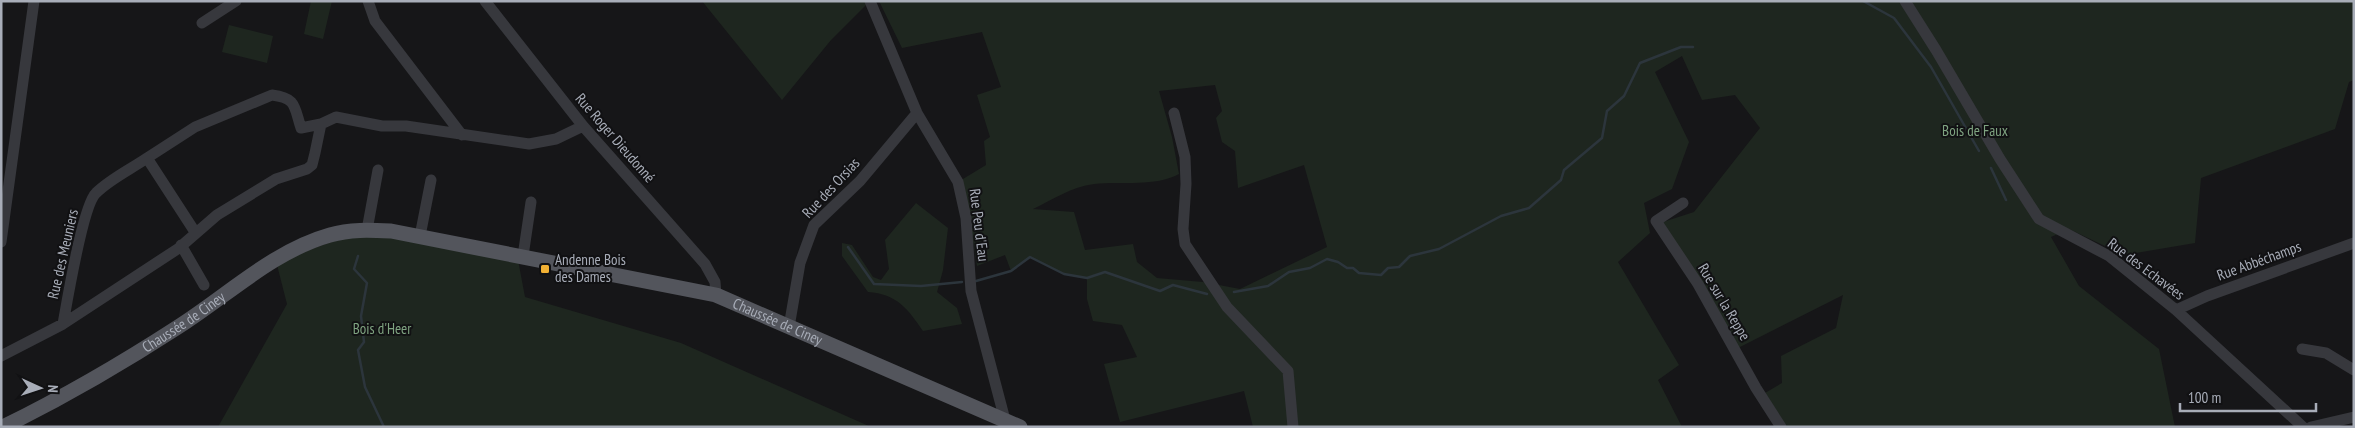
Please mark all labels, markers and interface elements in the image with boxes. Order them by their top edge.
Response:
street label: Rue Roger Dieudonné [571,89,659,186]
park label: Bois de Faux [1942,121,2008,140]
street label: Rue des Orsias [798,153,863,222]
street label: Rue Peu d'Eau [966,187,993,263]
street label: Rue des Meuniers [43,207,82,301]
street label: Rue des Echavées [2104,233,2189,304]
street label: Rue Abbéchamps [2214,237,2304,285]
place label: Andenne Bois des Dames [555,250,626,286]
street label: Rue sur la Reppe [1694,260,1755,344]
marker: Andenne Bois des Dames [539,263,551,275]
street label: Chaussée de Ciney [138,287,229,356]
street label: Chaussée de Ciney [730,293,826,349]
park label: Bois d'Heer [353,319,412,338]
north arrow [15,363,65,413]
scale bar [2180,380,2316,412]
text: N [44,384,62,393]
text: 100 m [2188,388,2221,407]

